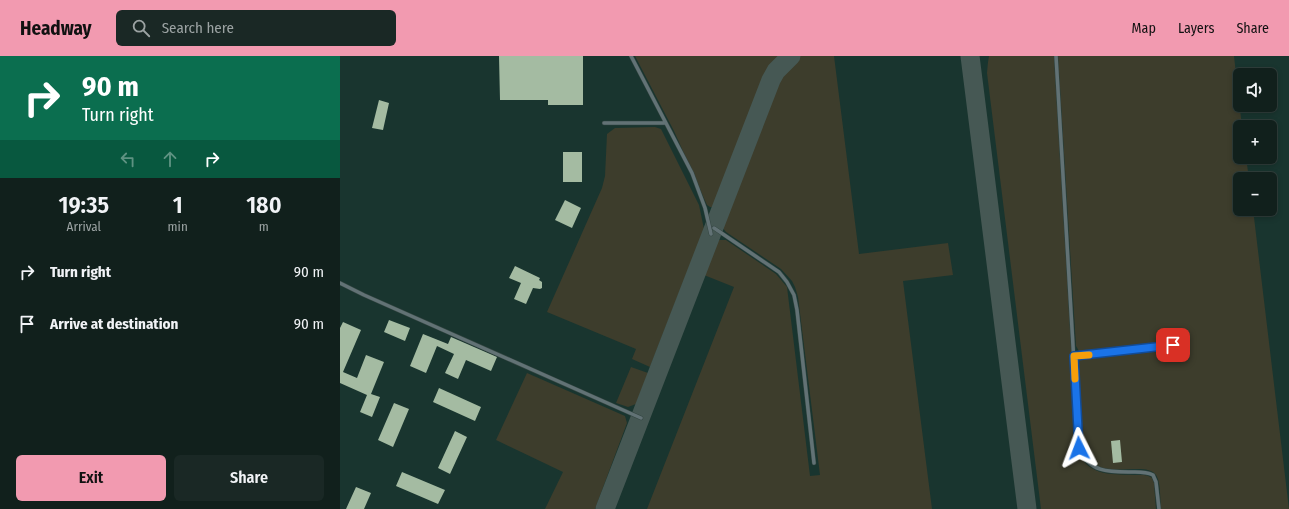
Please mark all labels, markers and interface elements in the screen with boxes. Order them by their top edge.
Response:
search box [116,10,396,46]
text: Headway [20,17,92,40]
icon: search [130,17,152,39]
text: Search here [162,19,234,37]
text: Map [1132,20,1156,37]
text: Layers [1178,20,1214,37]
text: Share [1236,20,1269,37]
map controls [1233,68,1277,216]
button: sound [1233,68,1277,112]
text: 90 m [82,70,139,103]
icon: right [16,72,68,124]
text: Turn right [82,104,154,126]
button: + [1233,120,1277,164]
icon: left [117,148,139,170]
icon: ahead [159,148,181,170]
icon: right [201,148,223,170]
button: − [1233,172,1277,216]
text: 19:35 [58,191,109,219]
text: 1 [173,191,183,219]
text: 180 [246,191,282,219]
text: Arrival [67,219,101,234]
text: min [168,219,188,234]
text: m [259,219,269,234]
icon: right [16,261,38,283]
text: Turn right [50,263,111,281]
text: 90 m [294,263,324,281]
icon: arrive [16,313,38,335]
text: Arrive at destination [50,315,178,333]
text: 90 m [294,315,324,333]
pin [1156,328,1190,362]
icon: arrive [1162,334,1184,356]
position arrow [1058,427,1100,469]
button: Exit [16,455,166,501]
button: Share [174,455,324,501]

